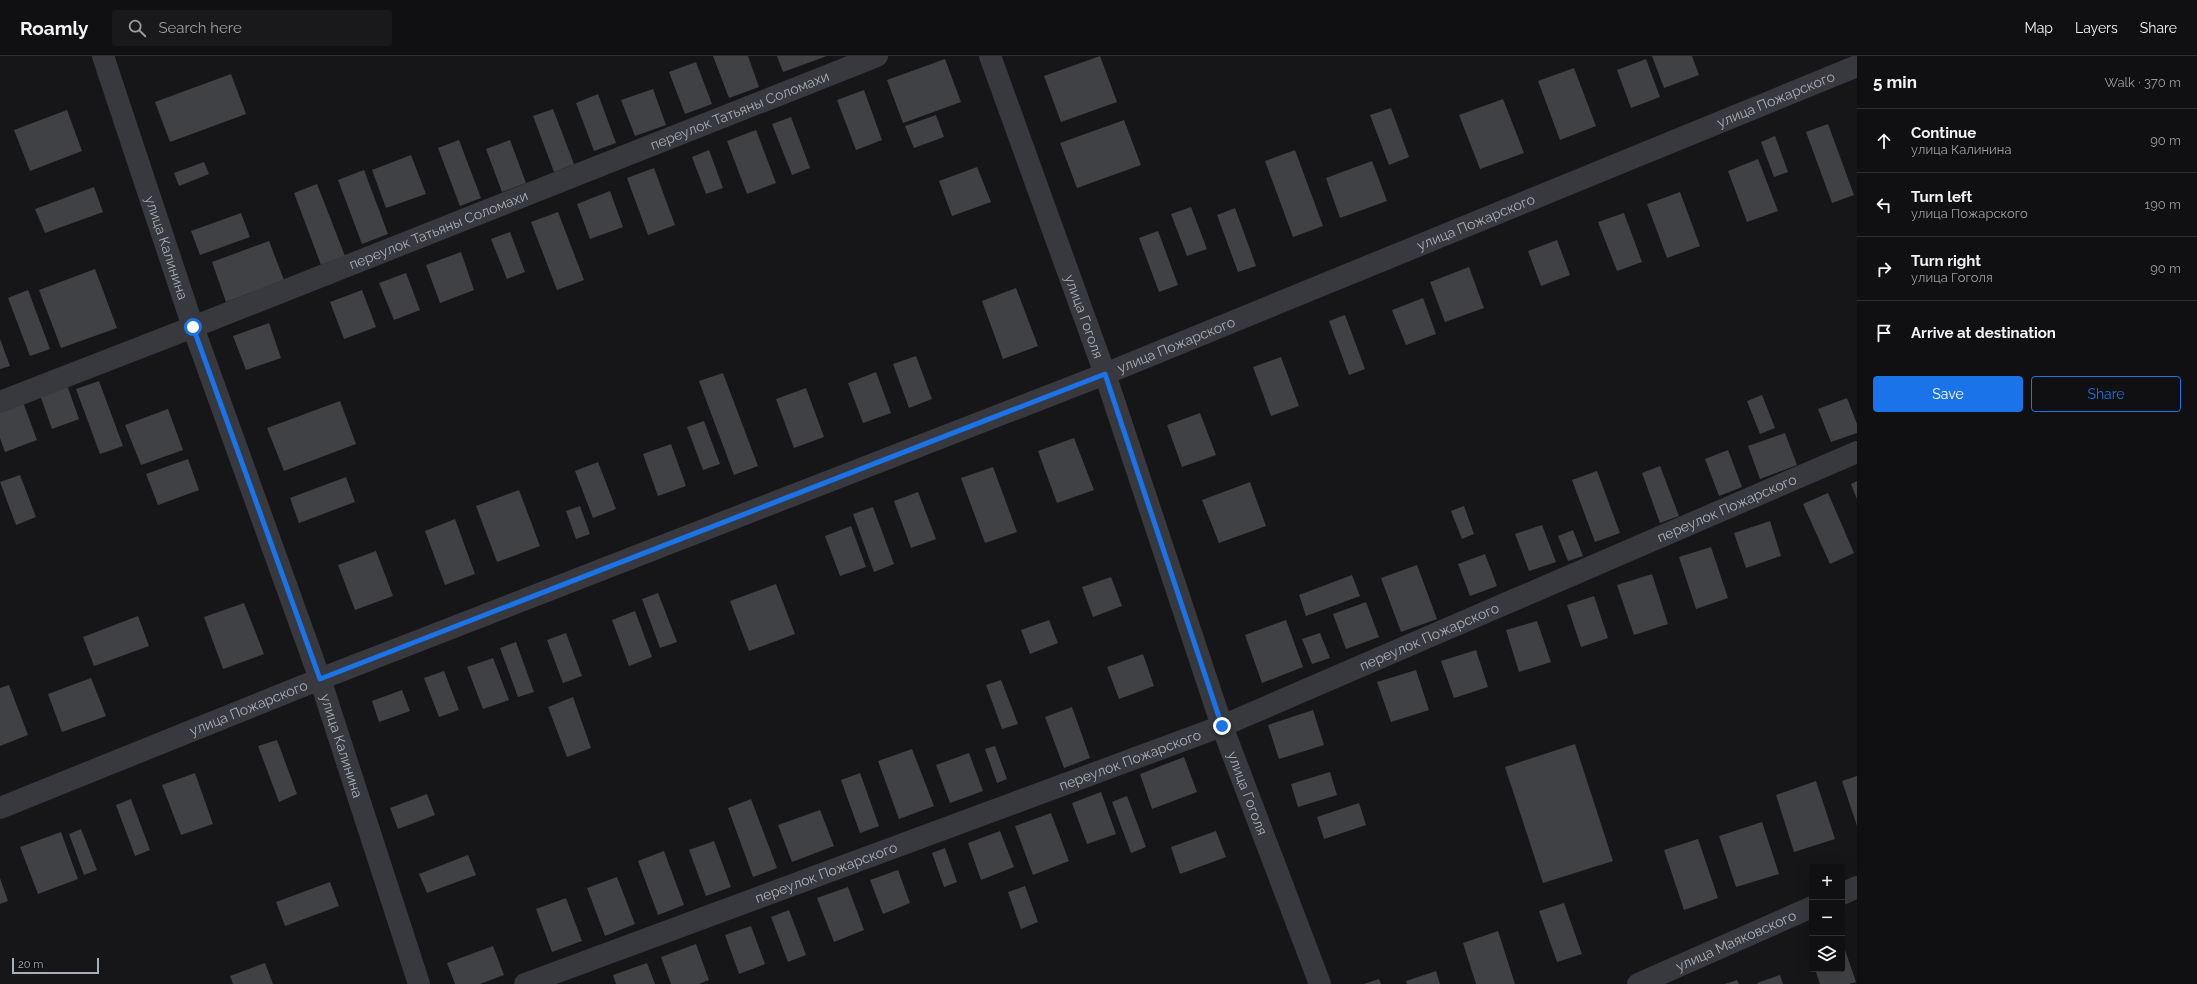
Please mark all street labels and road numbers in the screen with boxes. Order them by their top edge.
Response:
street label: переулок Татьяны Соломахи [648,68,831,153]
street label: улица Пожарского [1714,68,1837,131]
street label: переулок Татьяны Соломахи [347,187,530,272]
street label: улица Пожарского [1415,191,1537,253]
street label: улица Калинина [142,194,191,302]
street label: улица Гоголя [1062,272,1107,361]
street label: улица Пожарского [1115,314,1237,376]
street label: переулок Пожарского [1655,471,1799,545]
street label: переулок Пожарского [1357,599,1501,674]
street label: улица Пожарского [187,677,310,739]
street label: улица Калинина [317,692,366,800]
street label: переулок Пожарского [1057,727,1203,794]
street label: улица Гоголя [1224,749,1271,837]
street label: переулок Пожарского [753,839,899,906]
street label: улица Маяковского [1673,907,1799,974]

